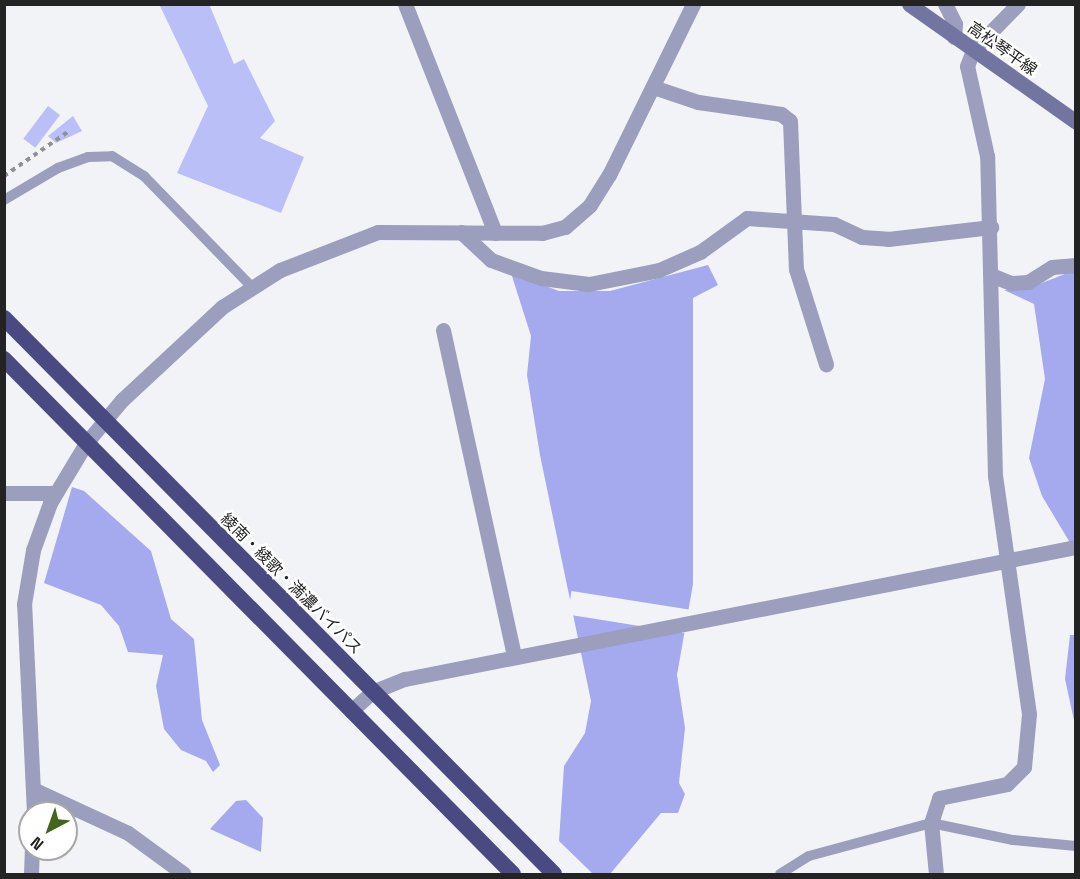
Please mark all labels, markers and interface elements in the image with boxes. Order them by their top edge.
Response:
street label: 高松琴平線 [964,18,1040,80]
street label: 綾南・綾歌・満濃バイパス [216,509,366,659]
north arrow [18,801,78,861]
text: N [26,832,48,855]

